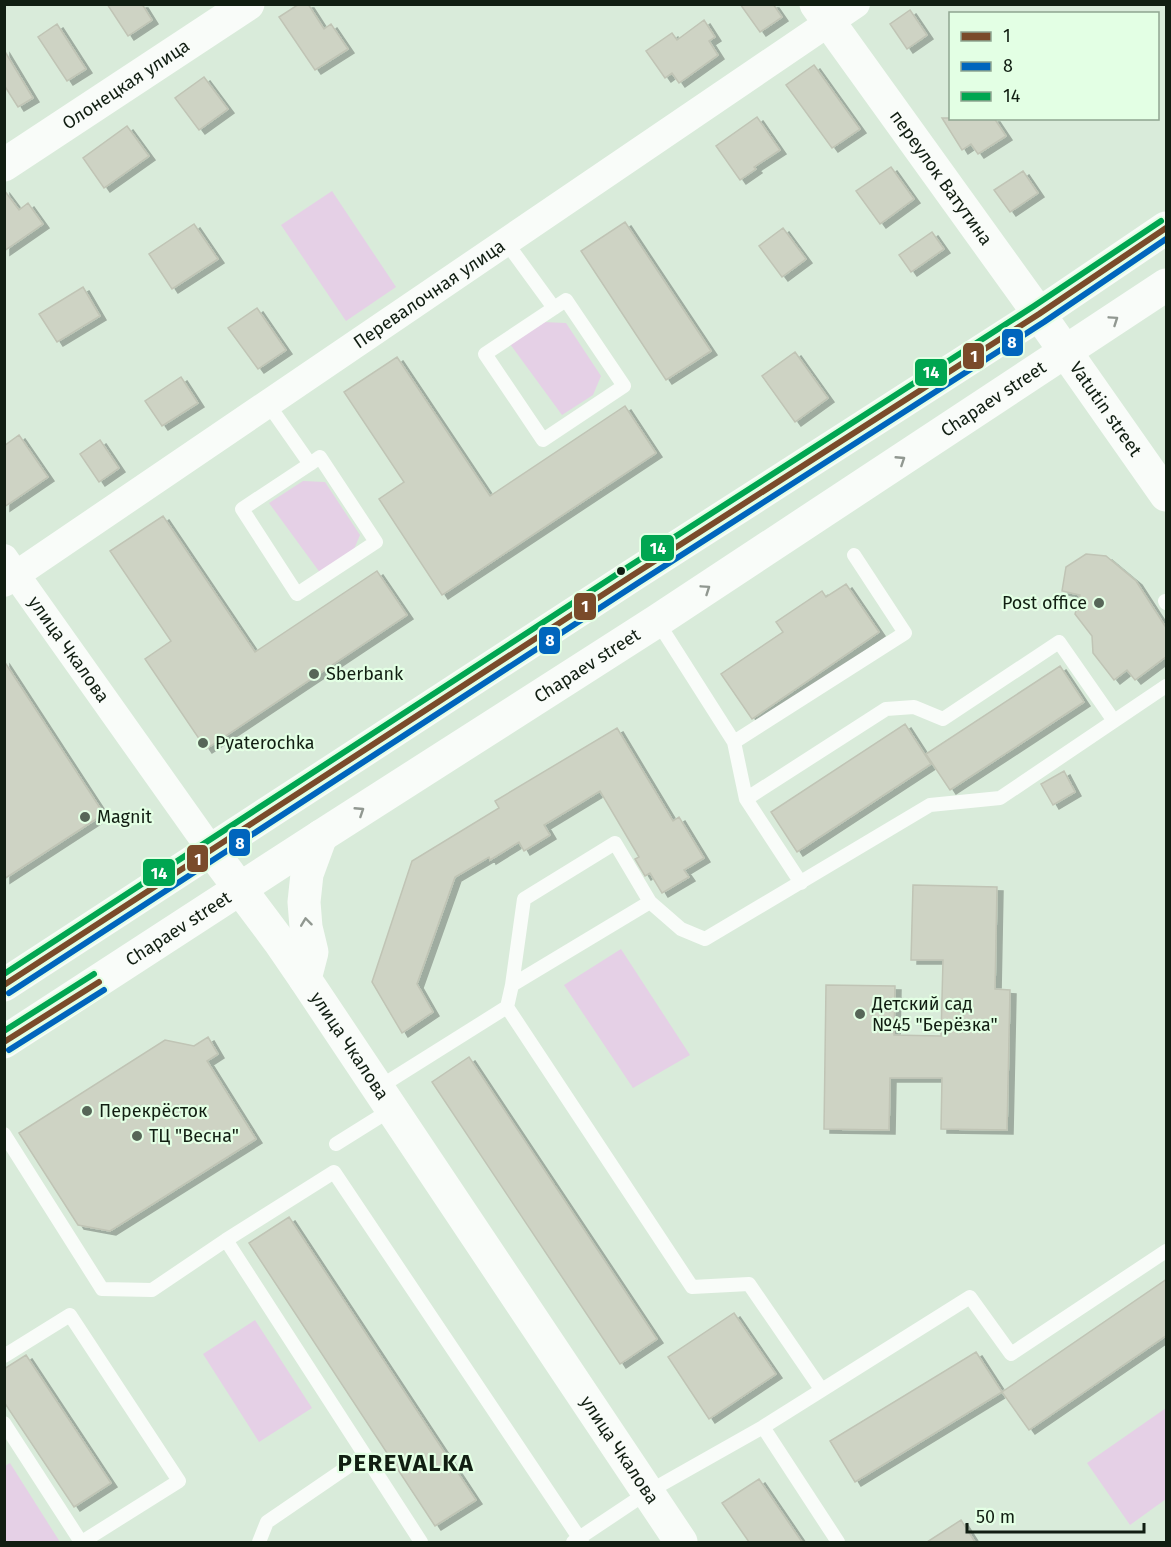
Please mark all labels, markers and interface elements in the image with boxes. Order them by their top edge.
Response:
legend [949,12,1159,120]
text: 1 [1003,25,1011,47]
street label: Олонецкая улица [58,35,194,135]
text: 8 [1003,55,1013,77]
text: 14 [1003,85,1021,107]
street label: переулок Ватутина [885,106,997,250]
street label: Перевалочная улица [349,235,509,353]
one-way arrow [1107,316,1118,327]
line badge: 8 [1001,328,1024,357]
text: 8 [1007,333,1017,352]
line badge: 1 [962,342,985,370]
text: 1 [970,347,978,366]
street label: Chapaev street [937,356,1051,442]
line badge: 14 [914,358,948,387]
street label: Vatutin street [1065,358,1147,461]
text: 14 [923,363,939,382]
one-way arrow [894,456,905,467]
line badge: 14 [640,534,675,562]
text: 14 [650,539,666,558]
unlabelled marker [615,565,627,577]
one-way arrow [699,585,710,596]
street label: улица Чкалова [23,592,114,707]
line badge: 1 [573,592,597,621]
place label: Post office [1002,592,1087,614]
marker: Post office [1092,596,1106,610]
text: 1 [581,597,589,616]
street label: Chapaev street [530,623,645,708]
line badge: 8 [538,626,561,655]
text: 8 [545,631,555,650]
place label: Sberbank [326,663,404,685]
marker: Sberbank [307,667,321,681]
place label: Pyaterochka [215,732,315,754]
marker: Pyaterochka [196,736,210,750]
place label: Magnit [97,806,153,828]
one-way arrow [353,807,364,818]
marker: Magnit [78,810,92,824]
line badge: 8 [228,828,251,857]
text: 8 [235,834,245,853]
line badge: 1 [186,844,209,873]
text: 1 [194,850,202,869]
line badge: 14 [142,858,176,887]
text: 14 [151,864,167,883]
street label: Chapaev street [122,886,236,971]
one-way arrow [300,917,312,926]
street label: улица Чкалова [306,988,394,1104]
place label: Детский сад №45 "Берёзка" [871,993,998,1036]
marker: Детский сад №45 "Берёзка" [853,1007,867,1021]
place label: Перекрёсток [99,1100,208,1122]
marker: Перекрёсток [80,1104,94,1118]
place label: ТЦ "Весна" [149,1125,239,1147]
marker: ТЦ "Весна" [130,1129,144,1143]
street label: улица Чкалова [576,1392,664,1508]
district label: PEREVALKA [337,1449,475,1477]
scale bar [967,1496,1144,1534]
text: 50 m [976,1506,1015,1528]

